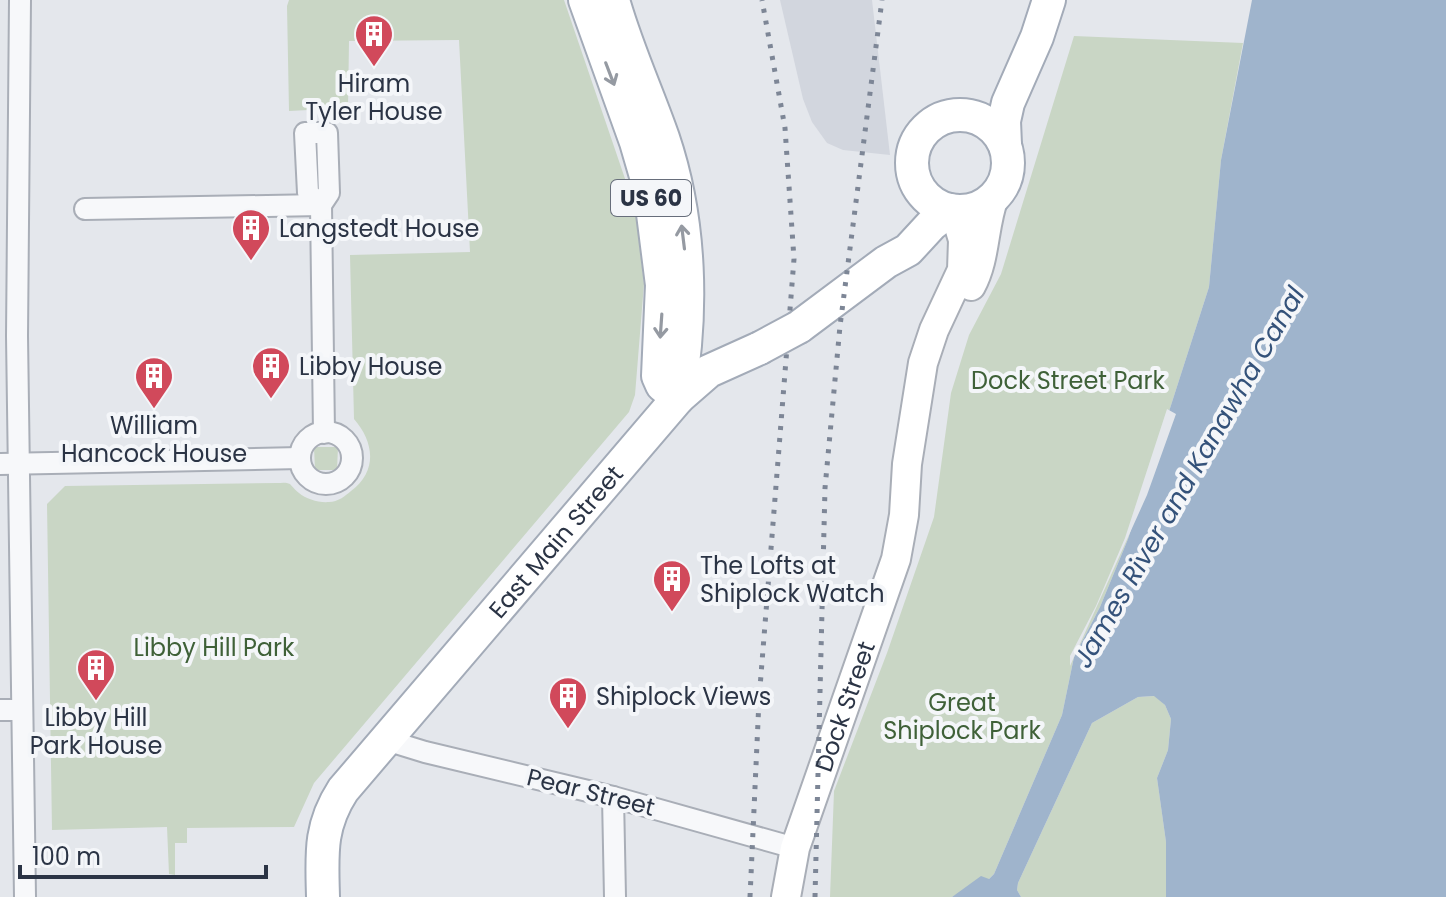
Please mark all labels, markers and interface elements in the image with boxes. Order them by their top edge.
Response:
building icon: Hiram Tyler House [353,13,395,68]
one-way arrow [604,61,618,86]
place label: Hiram Tyler House [305,67,443,128]
road number: US 60 [611,180,691,216]
building icon: Langstedt House [230,207,272,262]
place label: Langstedt House [279,212,479,245]
one-way arrow [675,225,690,250]
water label: James River and Kanawha Canal [1065,279,1313,674]
one-way arrow [653,312,668,339]
building icon: Libby House [250,345,292,400]
place label: Libby House [299,350,442,383]
building icon: William Hancock House [133,355,175,410]
park label: Dock Street Park [971,364,1166,397]
place label: William Hancock House [61,409,247,470]
street label: East Main Street [481,458,630,625]
place label: The Lofts at Shiplock Watch [700,549,885,610]
building icon: The Lofts at Shiplock Watch [651,558,693,613]
park label: Libby Hill Park [134,631,295,664]
street label: Dock Street [807,637,883,776]
building icon: Libby Hill Park House [75,647,117,702]
building icon: Shiplock Views [547,675,589,730]
place label: Shiplock Views [596,680,771,713]
park label: Great Shiplock Park [883,686,1041,747]
place label: Libby Hill Park House [30,701,162,762]
street label: Pear Street [524,760,658,824]
scale bar [20,829,266,879]
text: 100 m [32,840,101,873]

